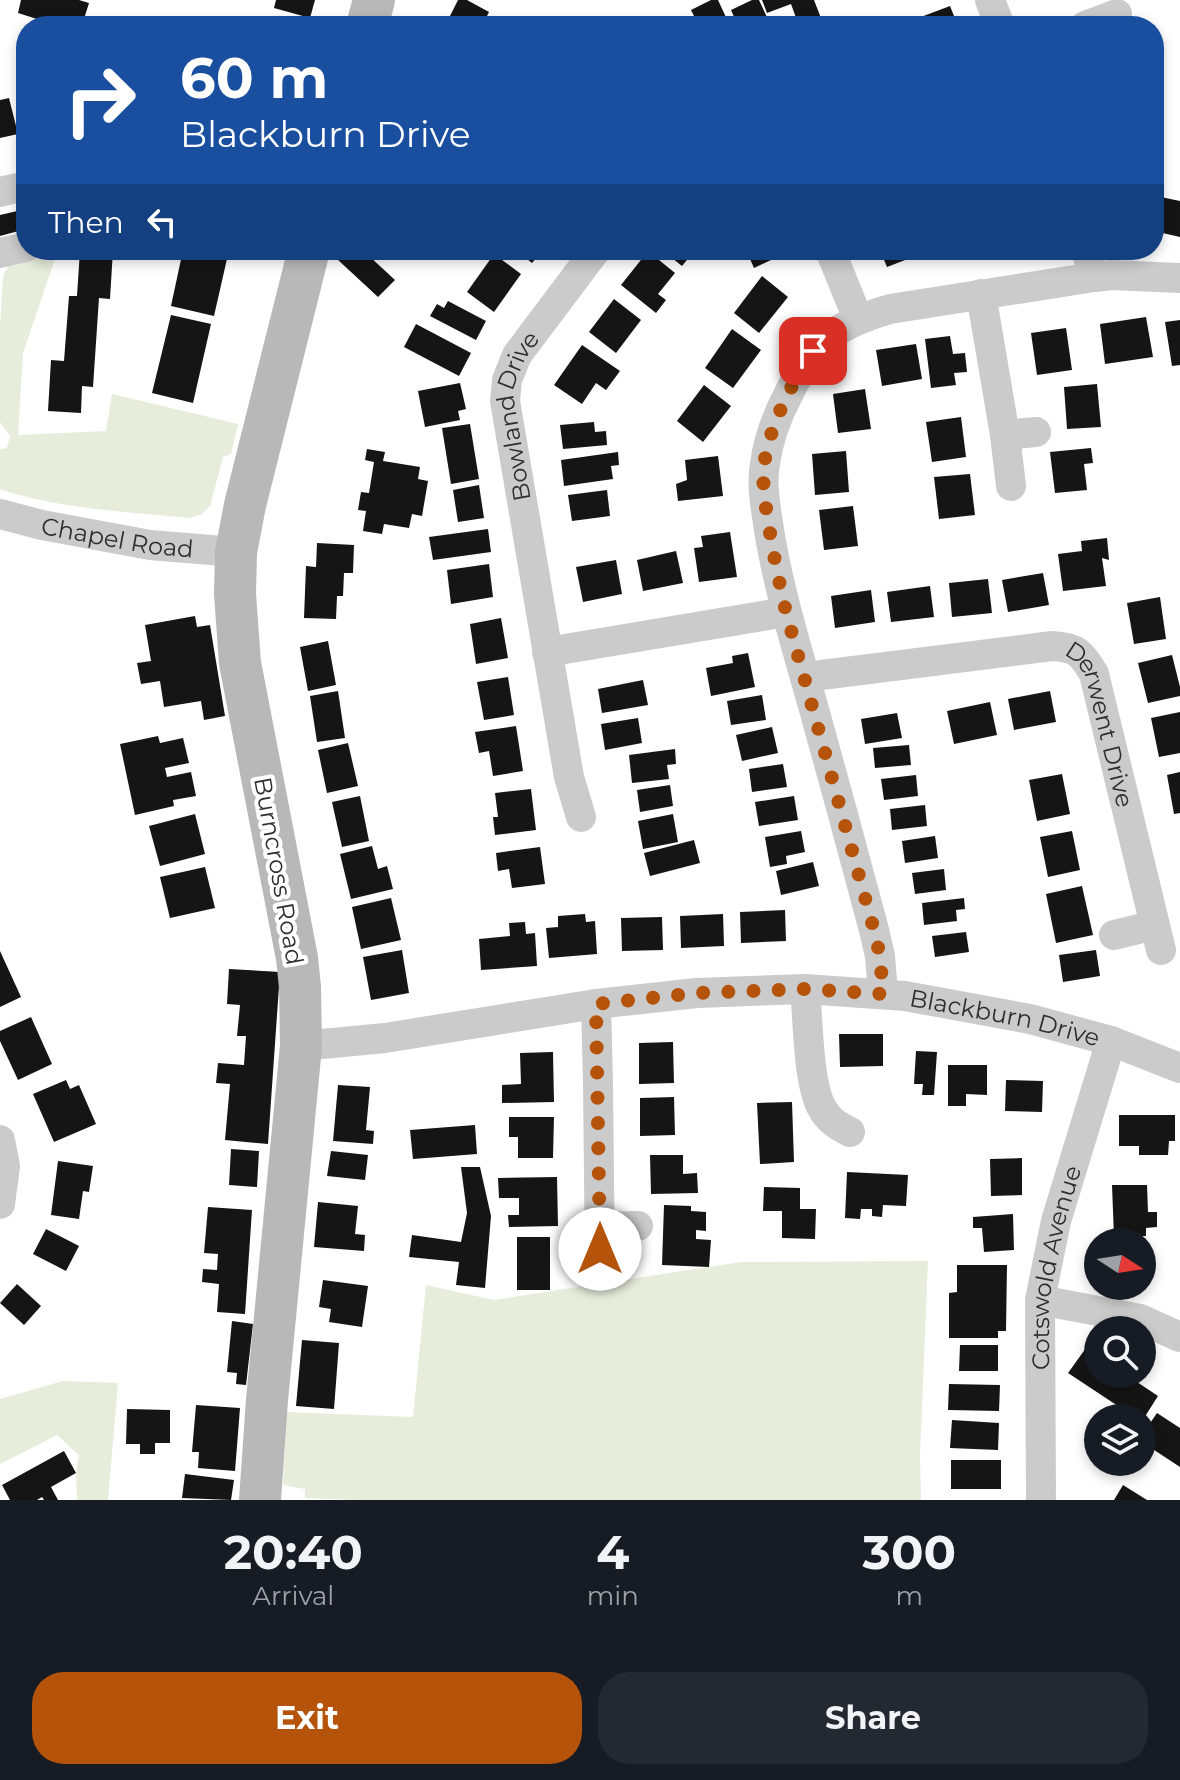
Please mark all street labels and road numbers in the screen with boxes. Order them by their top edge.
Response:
street label: Bowland Drive [490,325,545,503]
street label: Chapel Road [39,511,195,563]
street label: Derwent Drive [1060,634,1140,810]
street label: Burncross Road [248,775,310,967]
street label: Blackburn Drive [907,983,1103,1052]
street label: Cotswold Avenue [1025,1162,1087,1370]

